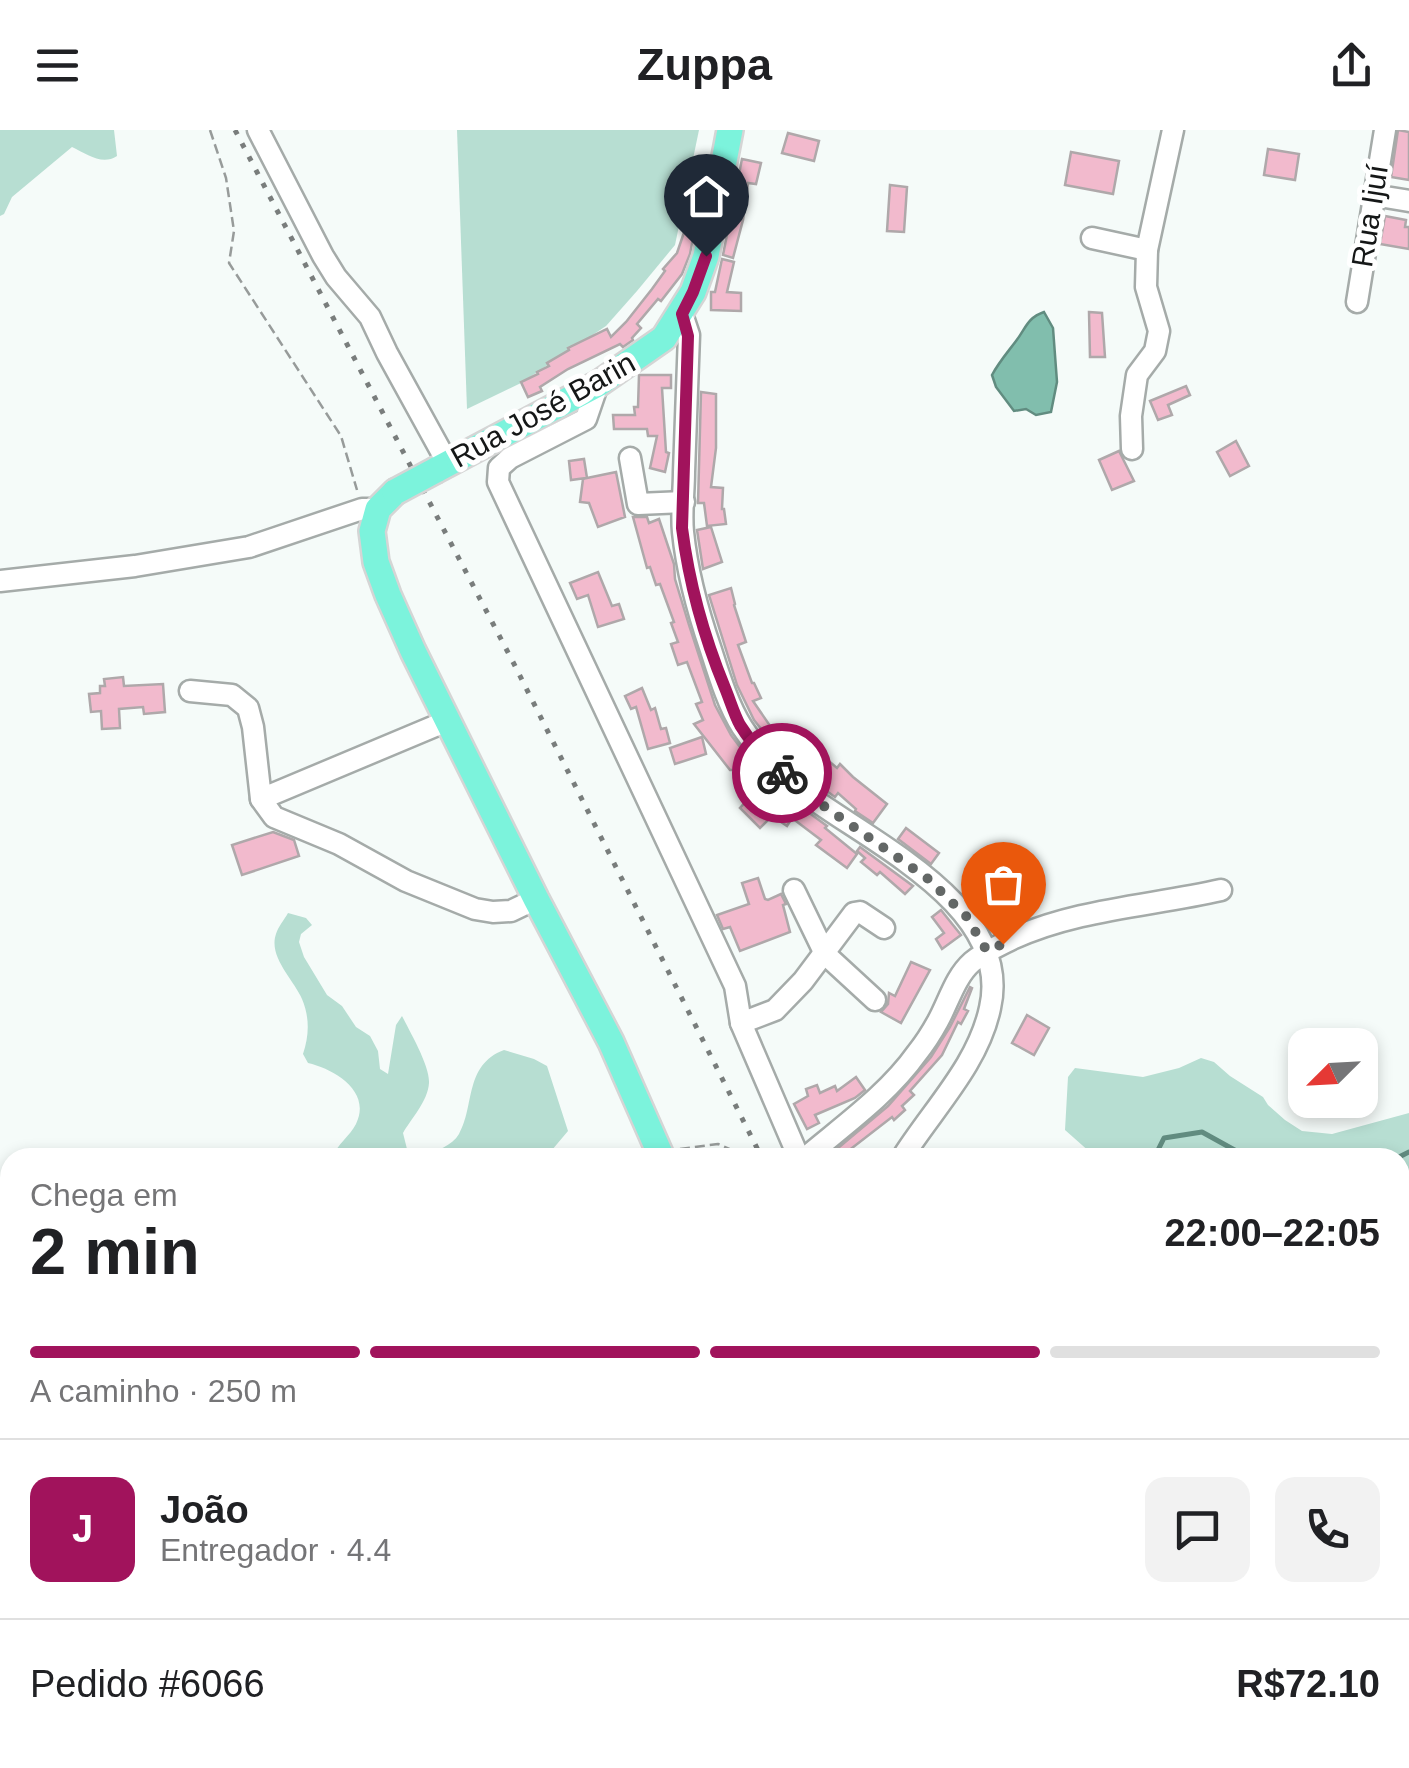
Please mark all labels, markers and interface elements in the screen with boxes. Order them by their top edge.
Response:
icon: menu [30,38,85,93]
icon: share [1324,38,1379,93]
text: Zuppa [637,39,772,90]
pin [664,154,749,257]
street label: Rua Ijuí [1345,162,1394,270]
icon: home [679,169,734,224]
street label: Rua José Barin [445,345,640,474]
courier [732,723,832,823]
icon: bike [755,746,810,801]
pin [961,842,1046,945]
icon: bag [976,857,1031,912]
north arrow [1288,1028,1378,1118]
map controls [1288,1028,1378,1118]
text: Chega em [30,1177,178,1213]
text: 22:00–22:05 [1164,1212,1380,1254]
text: 2 min [30,1215,200,1288]
text: A caminho · 250 m [30,1373,297,1409]
button: chat [1145,1477,1250,1582]
button: phone [1275,1477,1380,1582]
text: João [160,1489,249,1531]
text: J [72,1508,93,1550]
text: Entregador · 4.4 [160,1532,391,1568]
text: Pedido #6066 [30,1663,265,1705]
text: R$72.10 [1236,1663,1380,1705]

